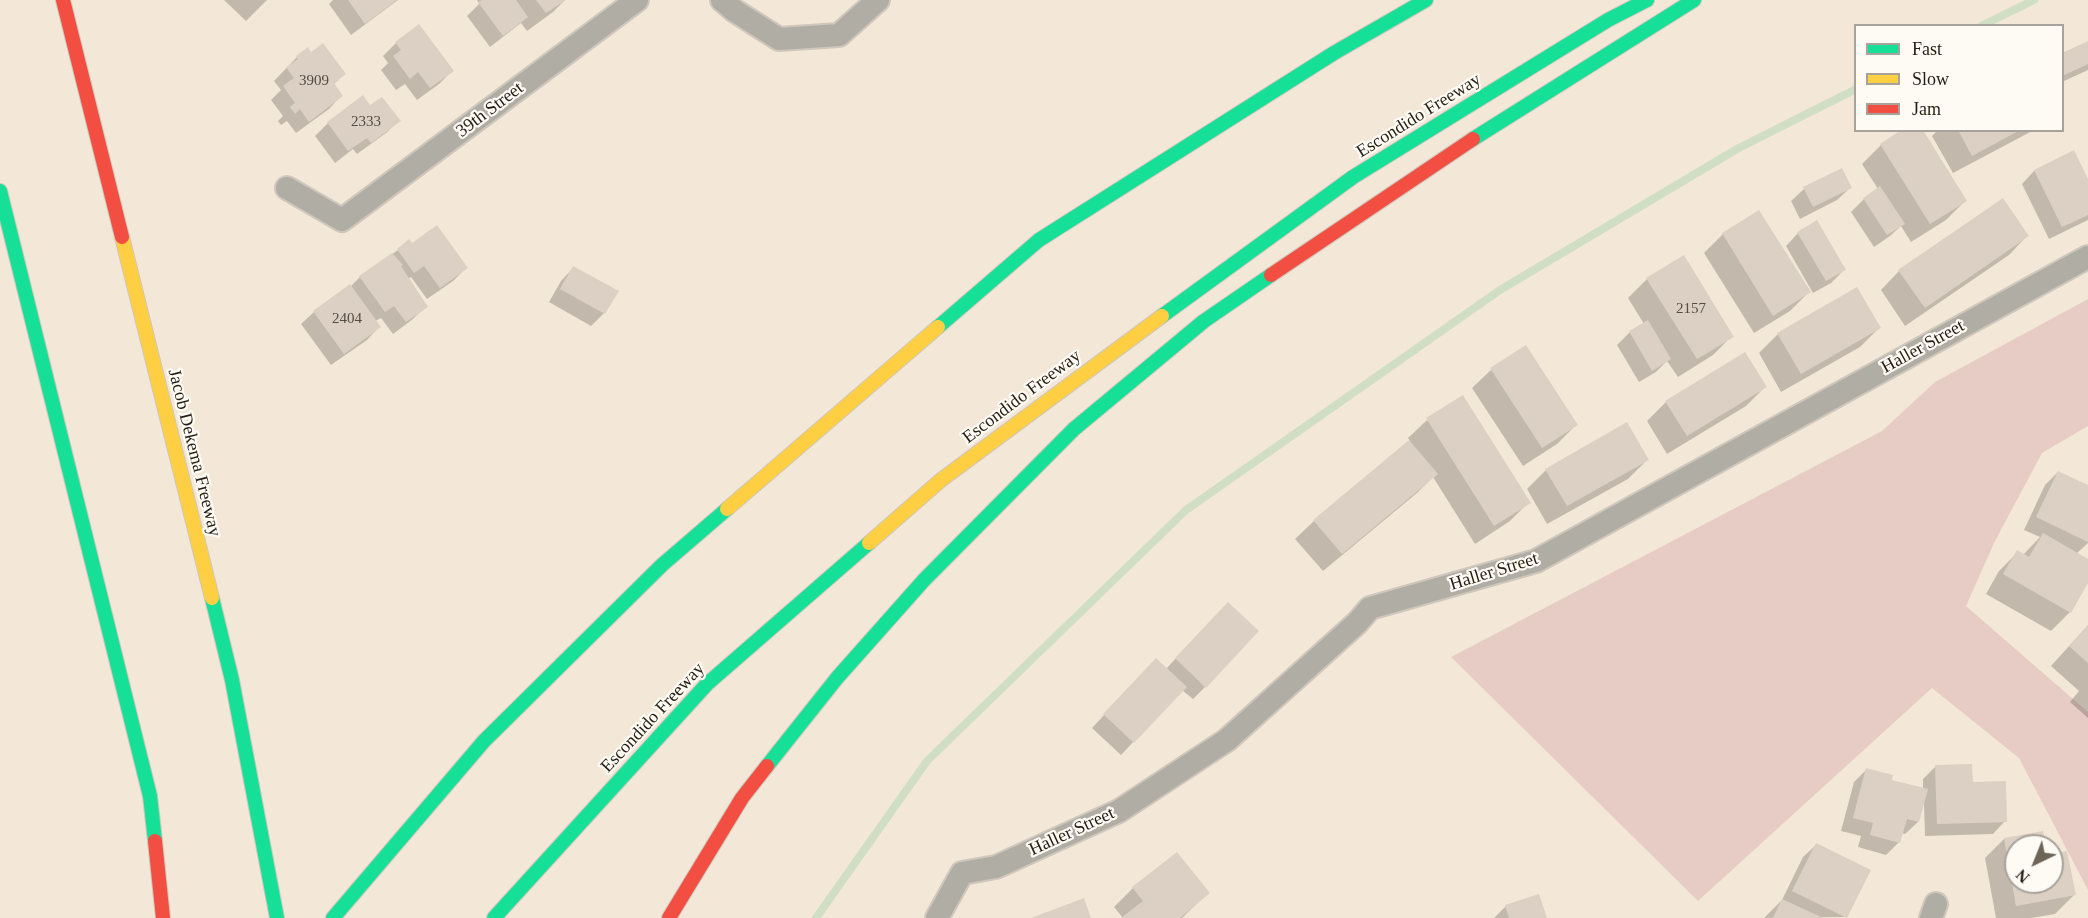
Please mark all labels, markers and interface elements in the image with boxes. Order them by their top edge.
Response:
legend [1854,24,2064,132]
text: Fast [1912,39,1942,59]
street label: Escondido Freeway [1353,69,1485,163]
text: Slow [1912,69,1949,89]
house number: 3909 [299,72,329,90]
street label: 39th Street [452,78,528,142]
text: Jam [1912,99,1941,119]
house number: 2333 [351,113,381,131]
house number: 2157 [1676,300,1706,318]
house number: 2404 [332,310,362,328]
street label: Haller Street [1878,315,1968,379]
street label: Escondido Freeway [959,346,1085,448]
street label: Jacob Dekema Freeway [163,367,225,539]
street label: Haller Street [1447,548,1541,596]
street label: Escondido Freeway [597,659,709,777]
street label: Haller Street [1026,803,1118,861]
north arrow [2004,834,2064,894]
text: N [2013,866,2033,886]

